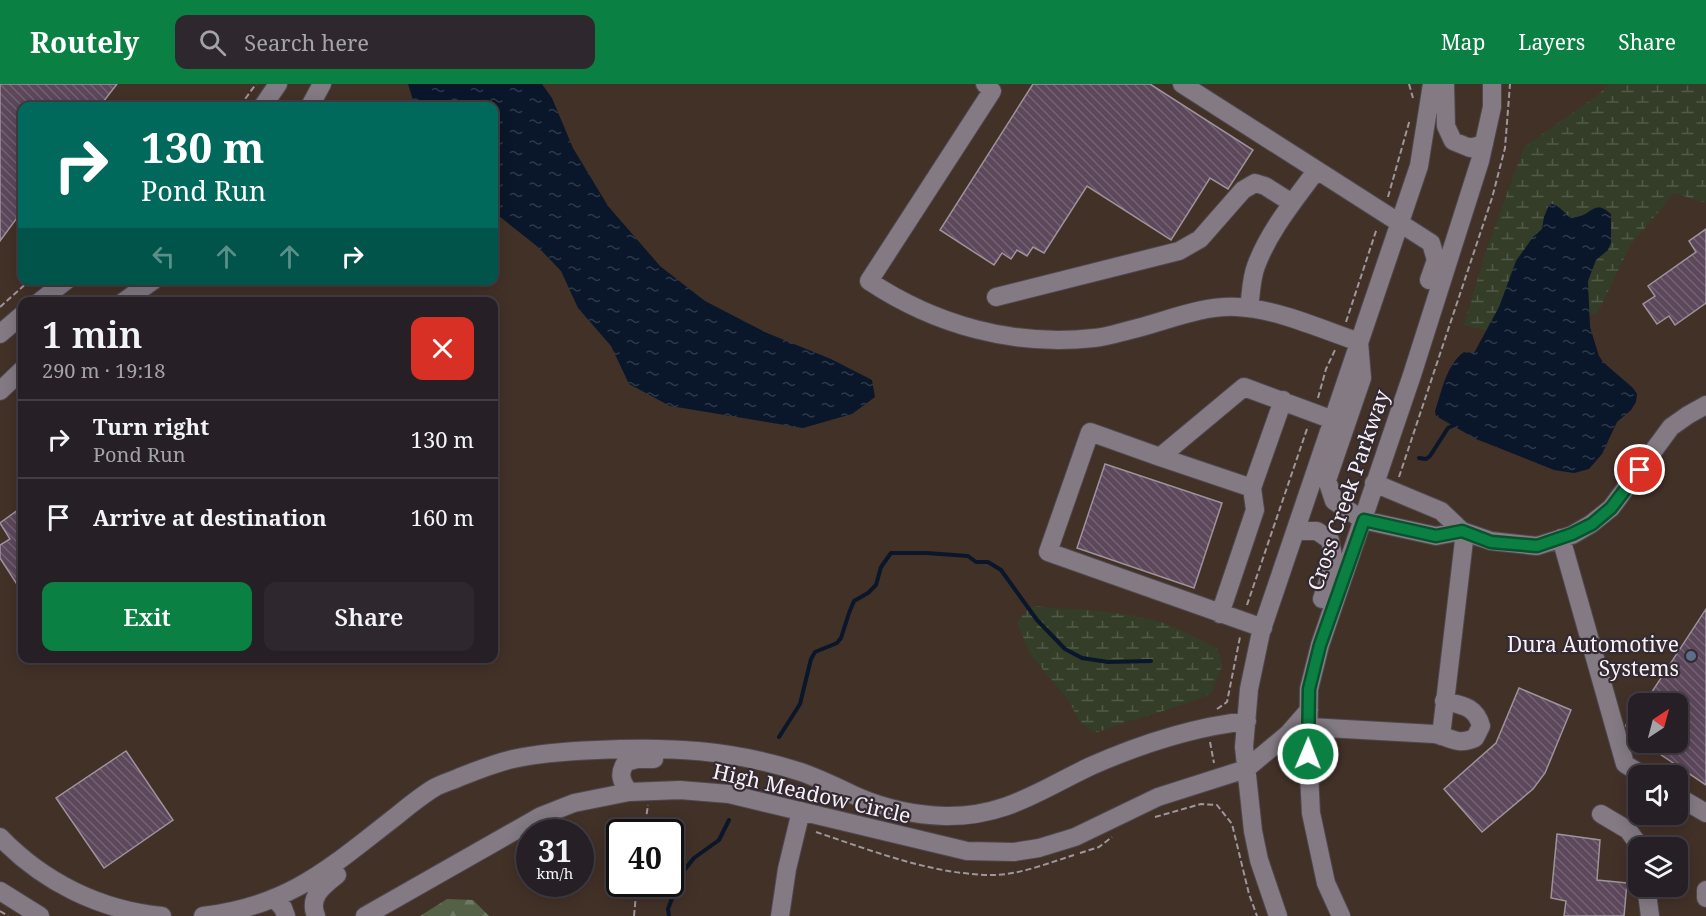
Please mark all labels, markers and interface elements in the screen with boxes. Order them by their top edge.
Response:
search box [175,15,595,69]
text: Routely [30,23,139,61]
icon: search [196,26,229,59]
text: Search here [244,27,369,57]
text: Map [1441,28,1485,56]
text: Layers [1518,28,1585,56]
text: Share [1618,28,1676,56]
text: 130 m [141,118,265,175]
icon: right [42,126,120,204]
text: Pond Run [141,172,266,209]
icon: left [147,240,180,273]
icon: ahead [210,240,243,273]
icon: ahead [273,240,306,273]
icon: right [336,240,369,273]
text: 1 min [42,310,143,359]
button: close [411,317,474,380]
text: 290 m · 19:18 [42,357,165,384]
street label: Cross Creek Parkway [1301,386,1396,594]
text: Turn right [93,411,209,441]
icon: right [42,423,75,456]
text: 130 m [411,424,474,454]
text: Pond Run [93,441,186,468]
pin [1614,444,1665,495]
icon: arrive [1623,453,1656,486]
icon: arrive [42,501,75,534]
text: Arrive at destination [93,502,327,532]
text: 160 m [411,502,474,532]
button: Exit [42,582,252,651]
button: Share [264,582,474,651]
place label: Dura Automotive Systems [1507,630,1679,682]
marker: Dura Automotive Systems [1684,649,1698,663]
north arrow [1628,693,1688,753]
map controls [1628,693,1688,897]
position arrow [1276,722,1340,786]
street label: High Meadow Circle [710,757,914,829]
button: sound [1628,765,1688,825]
speed limit sign: 40 [606,819,684,897]
text: 31 [538,830,572,871]
button: layers [1628,837,1688,897]
text: km/h [537,863,573,883]

